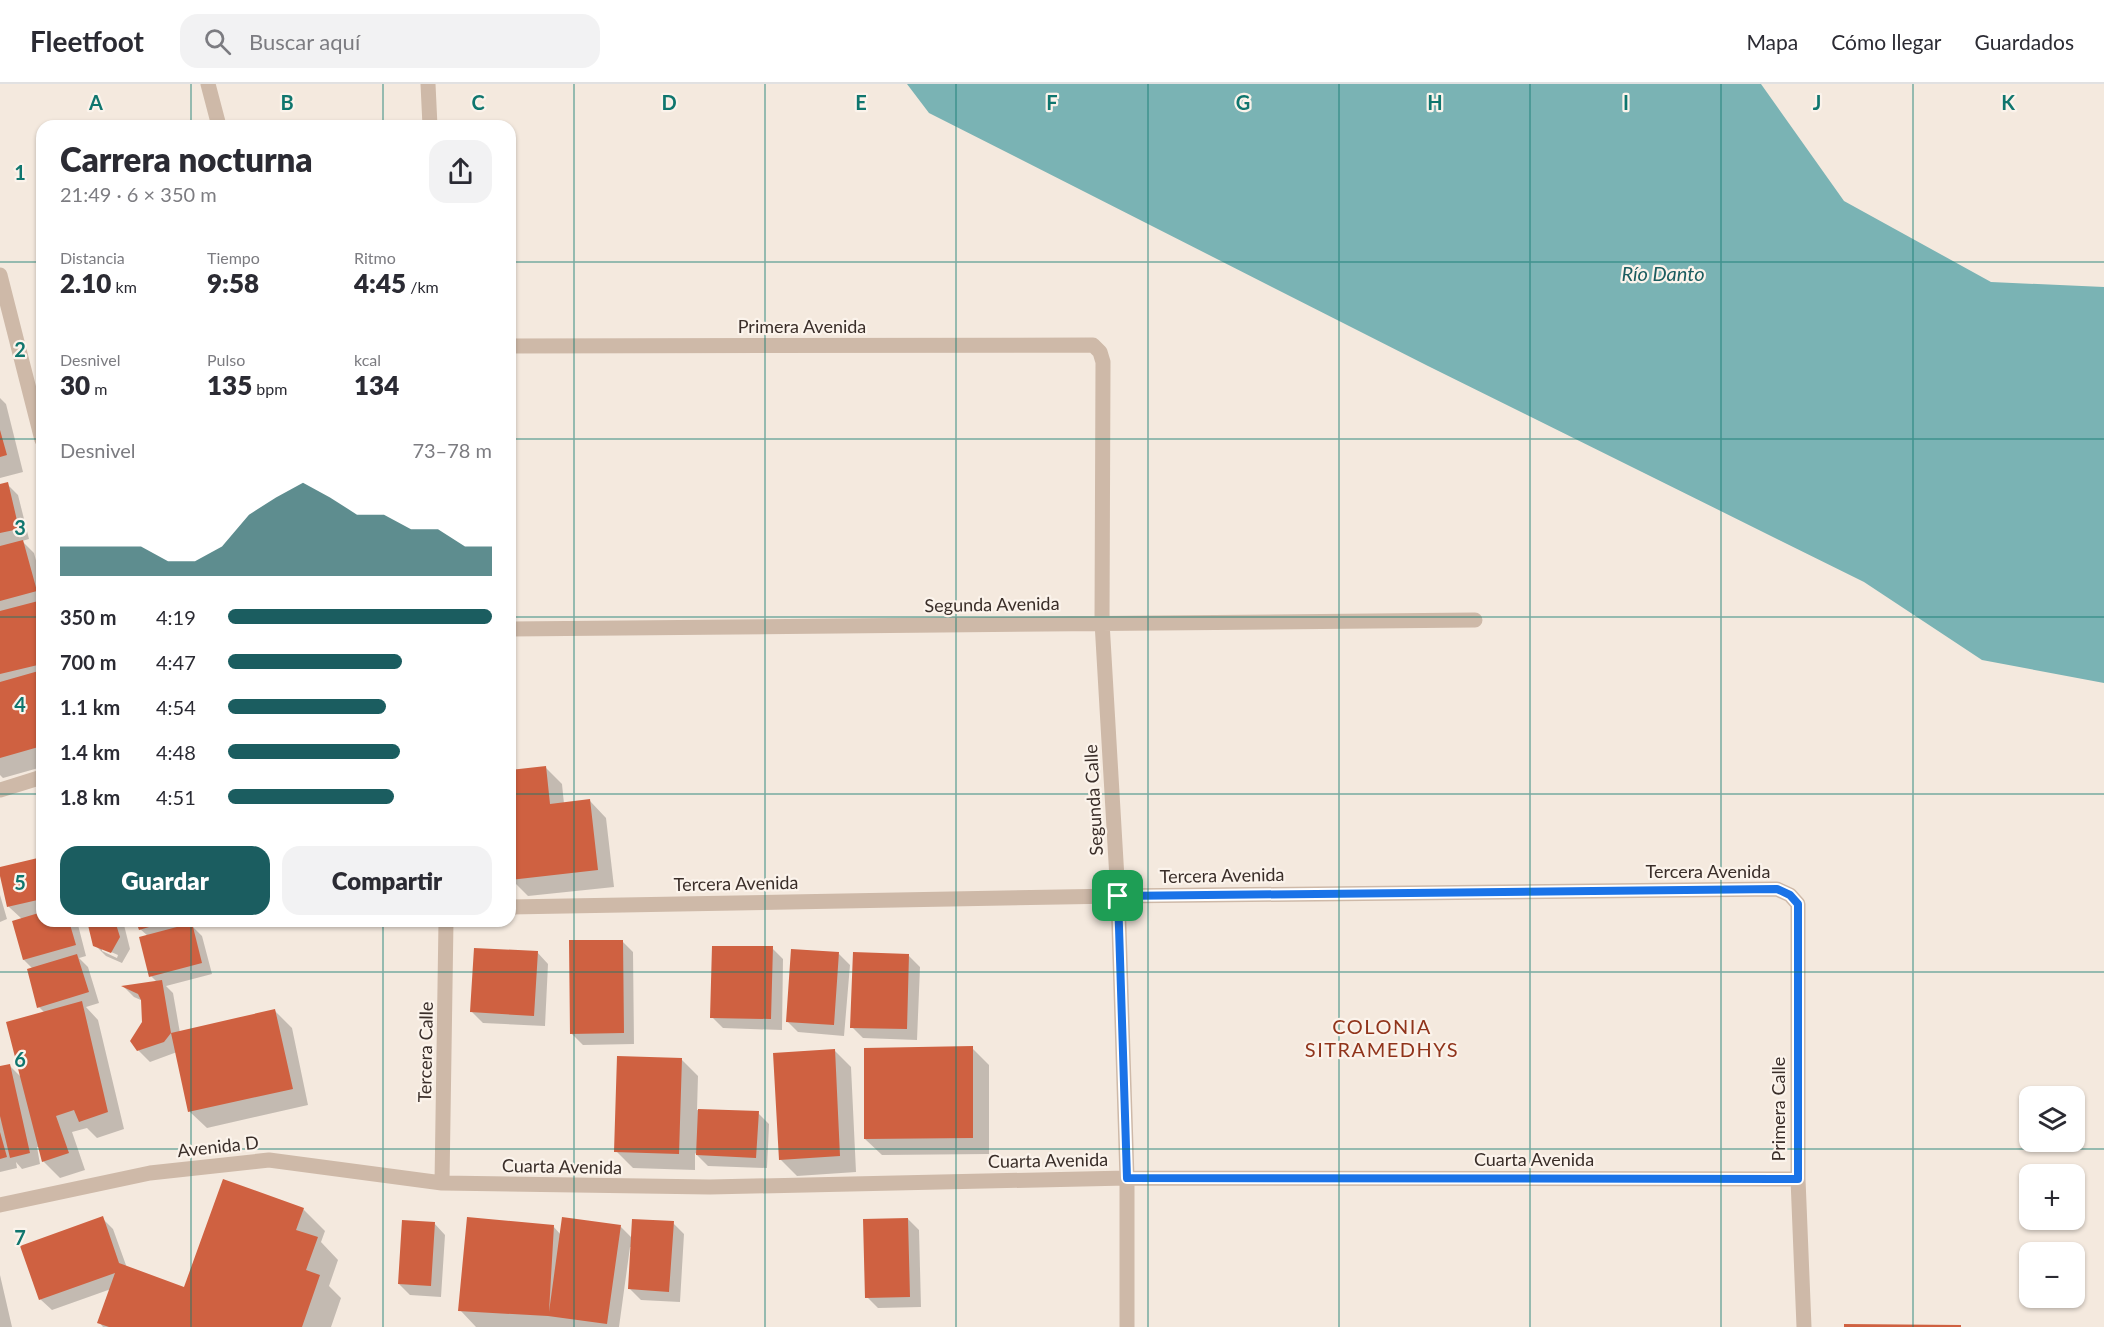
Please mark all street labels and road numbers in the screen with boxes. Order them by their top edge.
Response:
street label: Primera Avenida [738,315,866,337]
street label: Segunda Avenida [924,592,1060,616]
street label: Segunda Calle [1079,744,1107,856]
street label: Tercera Avenida [1646,860,1770,882]
street label: Tercera Avenida [1159,863,1285,887]
street label: Tercera Avenida [673,871,799,895]
street label: Tercera Calle [413,1001,437,1103]
street label: Primera Calle [1767,1057,1789,1161]
street label: Avenida D [176,1131,260,1161]
street label: Cuarta Avenida [988,1148,1108,1172]
street label: Cuarta Avenida [1474,1148,1594,1170]
street label: Cuarta Avenida [502,1154,622,1178]

